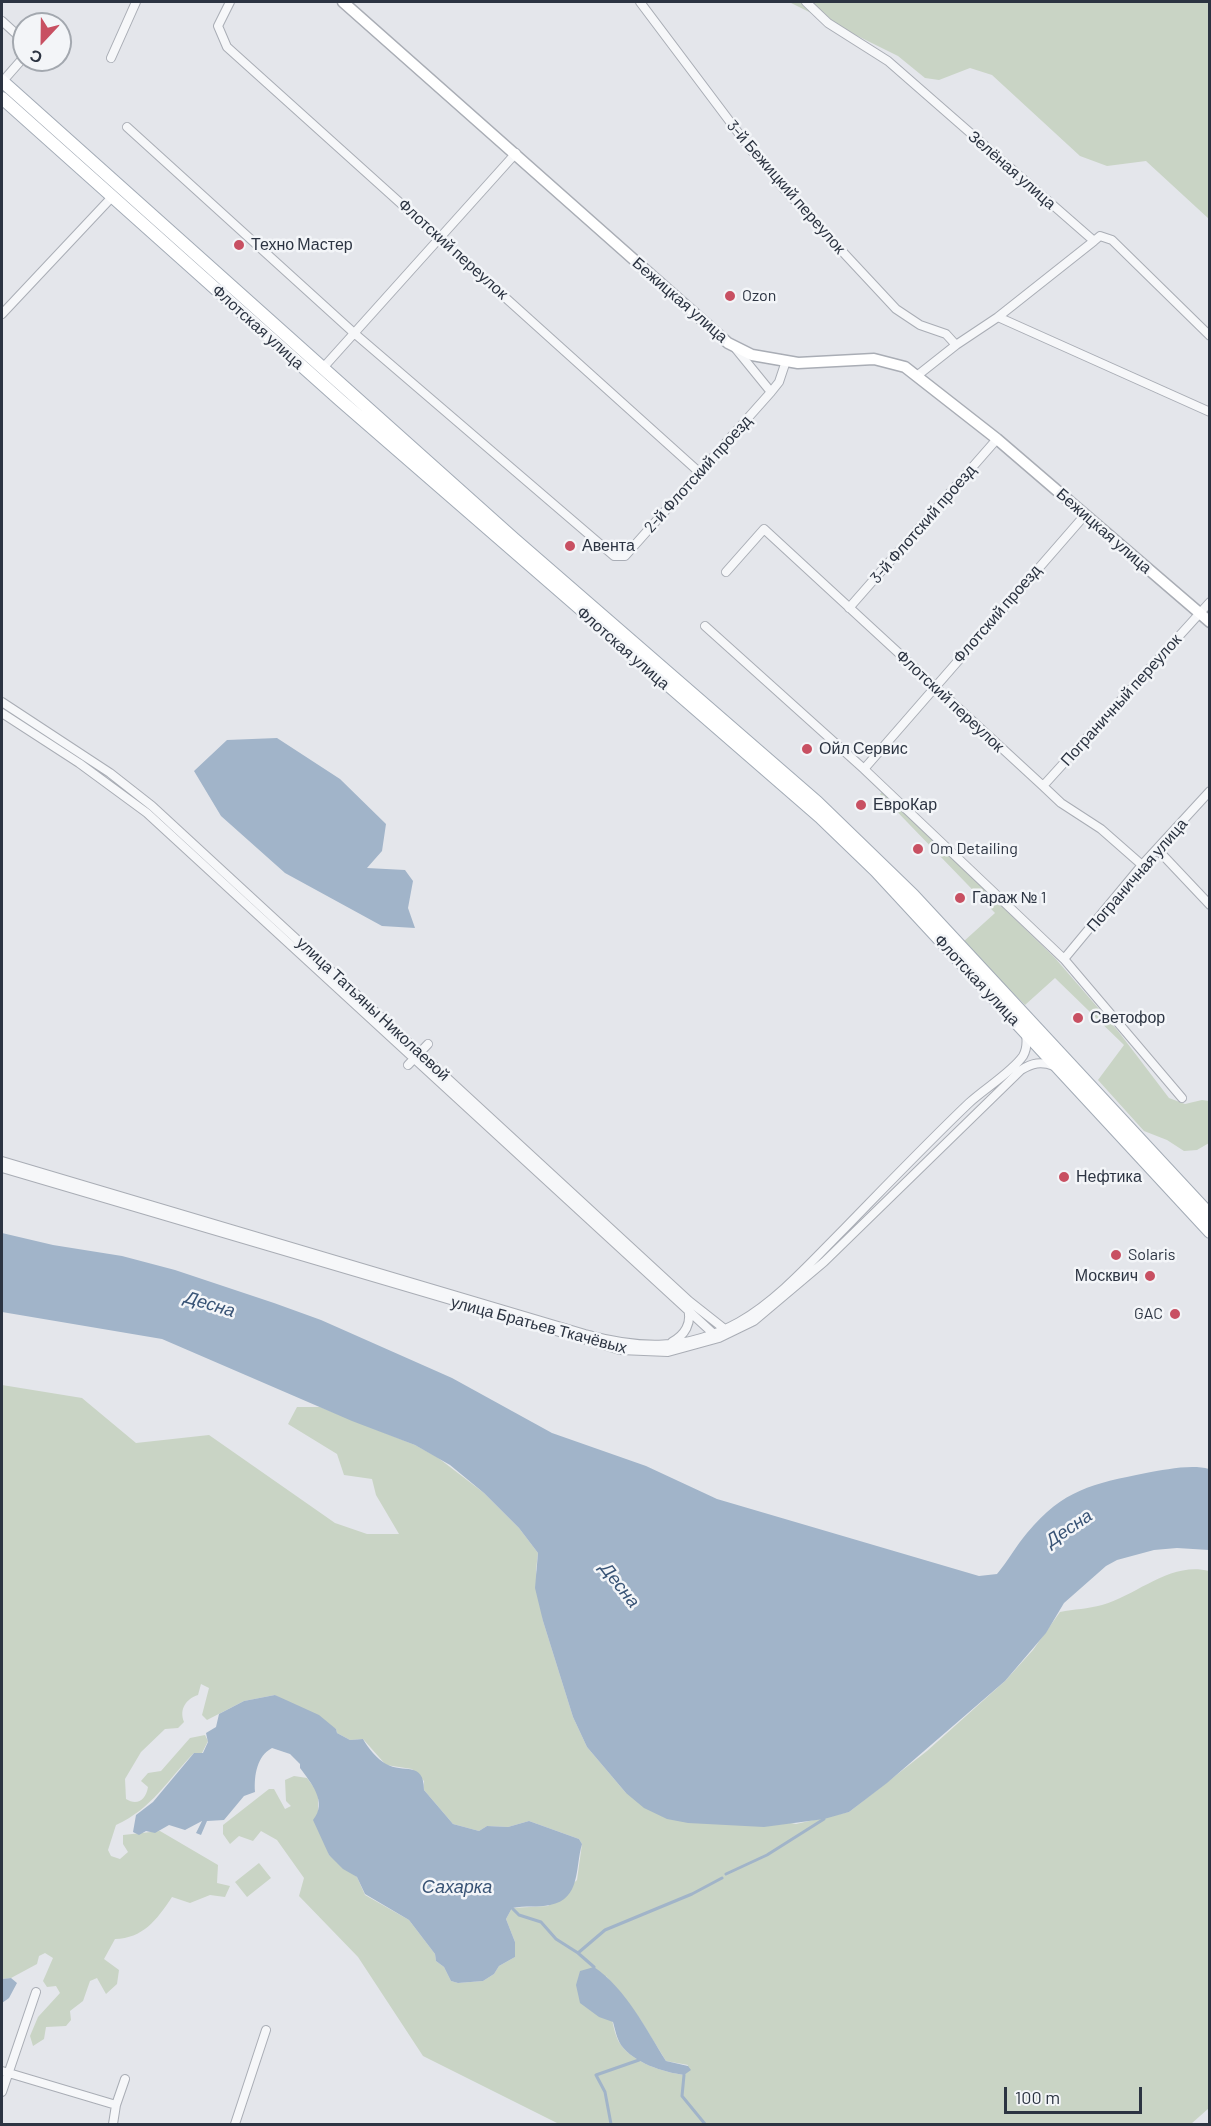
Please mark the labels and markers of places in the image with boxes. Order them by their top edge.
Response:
place label: Техно Мастер [251,235,353,255]
marker: Техно Мастер [232,238,246,252]
place label: Ozon [742,286,776,306]
marker: Ozon [723,289,737,303]
place label: Авента [582,536,635,556]
marker: Авента [563,539,577,553]
place label: Ойл Сервис [819,739,908,759]
marker: Ойл Сервис [800,742,814,756]
place label: ЕвроКар [873,795,937,815]
marker: ЕвроКар [854,798,868,812]
place label: Om Detailing [930,839,1018,859]
marker: Om Detailing [911,842,925,856]
place label: Гараж № 1 [972,888,1046,908]
marker: Гараж № 1 [953,891,967,905]
place label: Светофор [1090,1008,1165,1028]
marker: Светофор [1071,1011,1085,1025]
place label: Нефтика [1076,1167,1142,1187]
marker: Нефтика [1057,1170,1071,1184]
place label: Solaris [1128,1245,1176,1265]
marker: Solaris [1109,1248,1123,1262]
place label: Москвич [1075,1266,1138,1286]
marker: Москвич [1143,1269,1157,1283]
place label: GAC [1134,1304,1163,1324]
marker: GAC [1168,1307,1182,1321]

